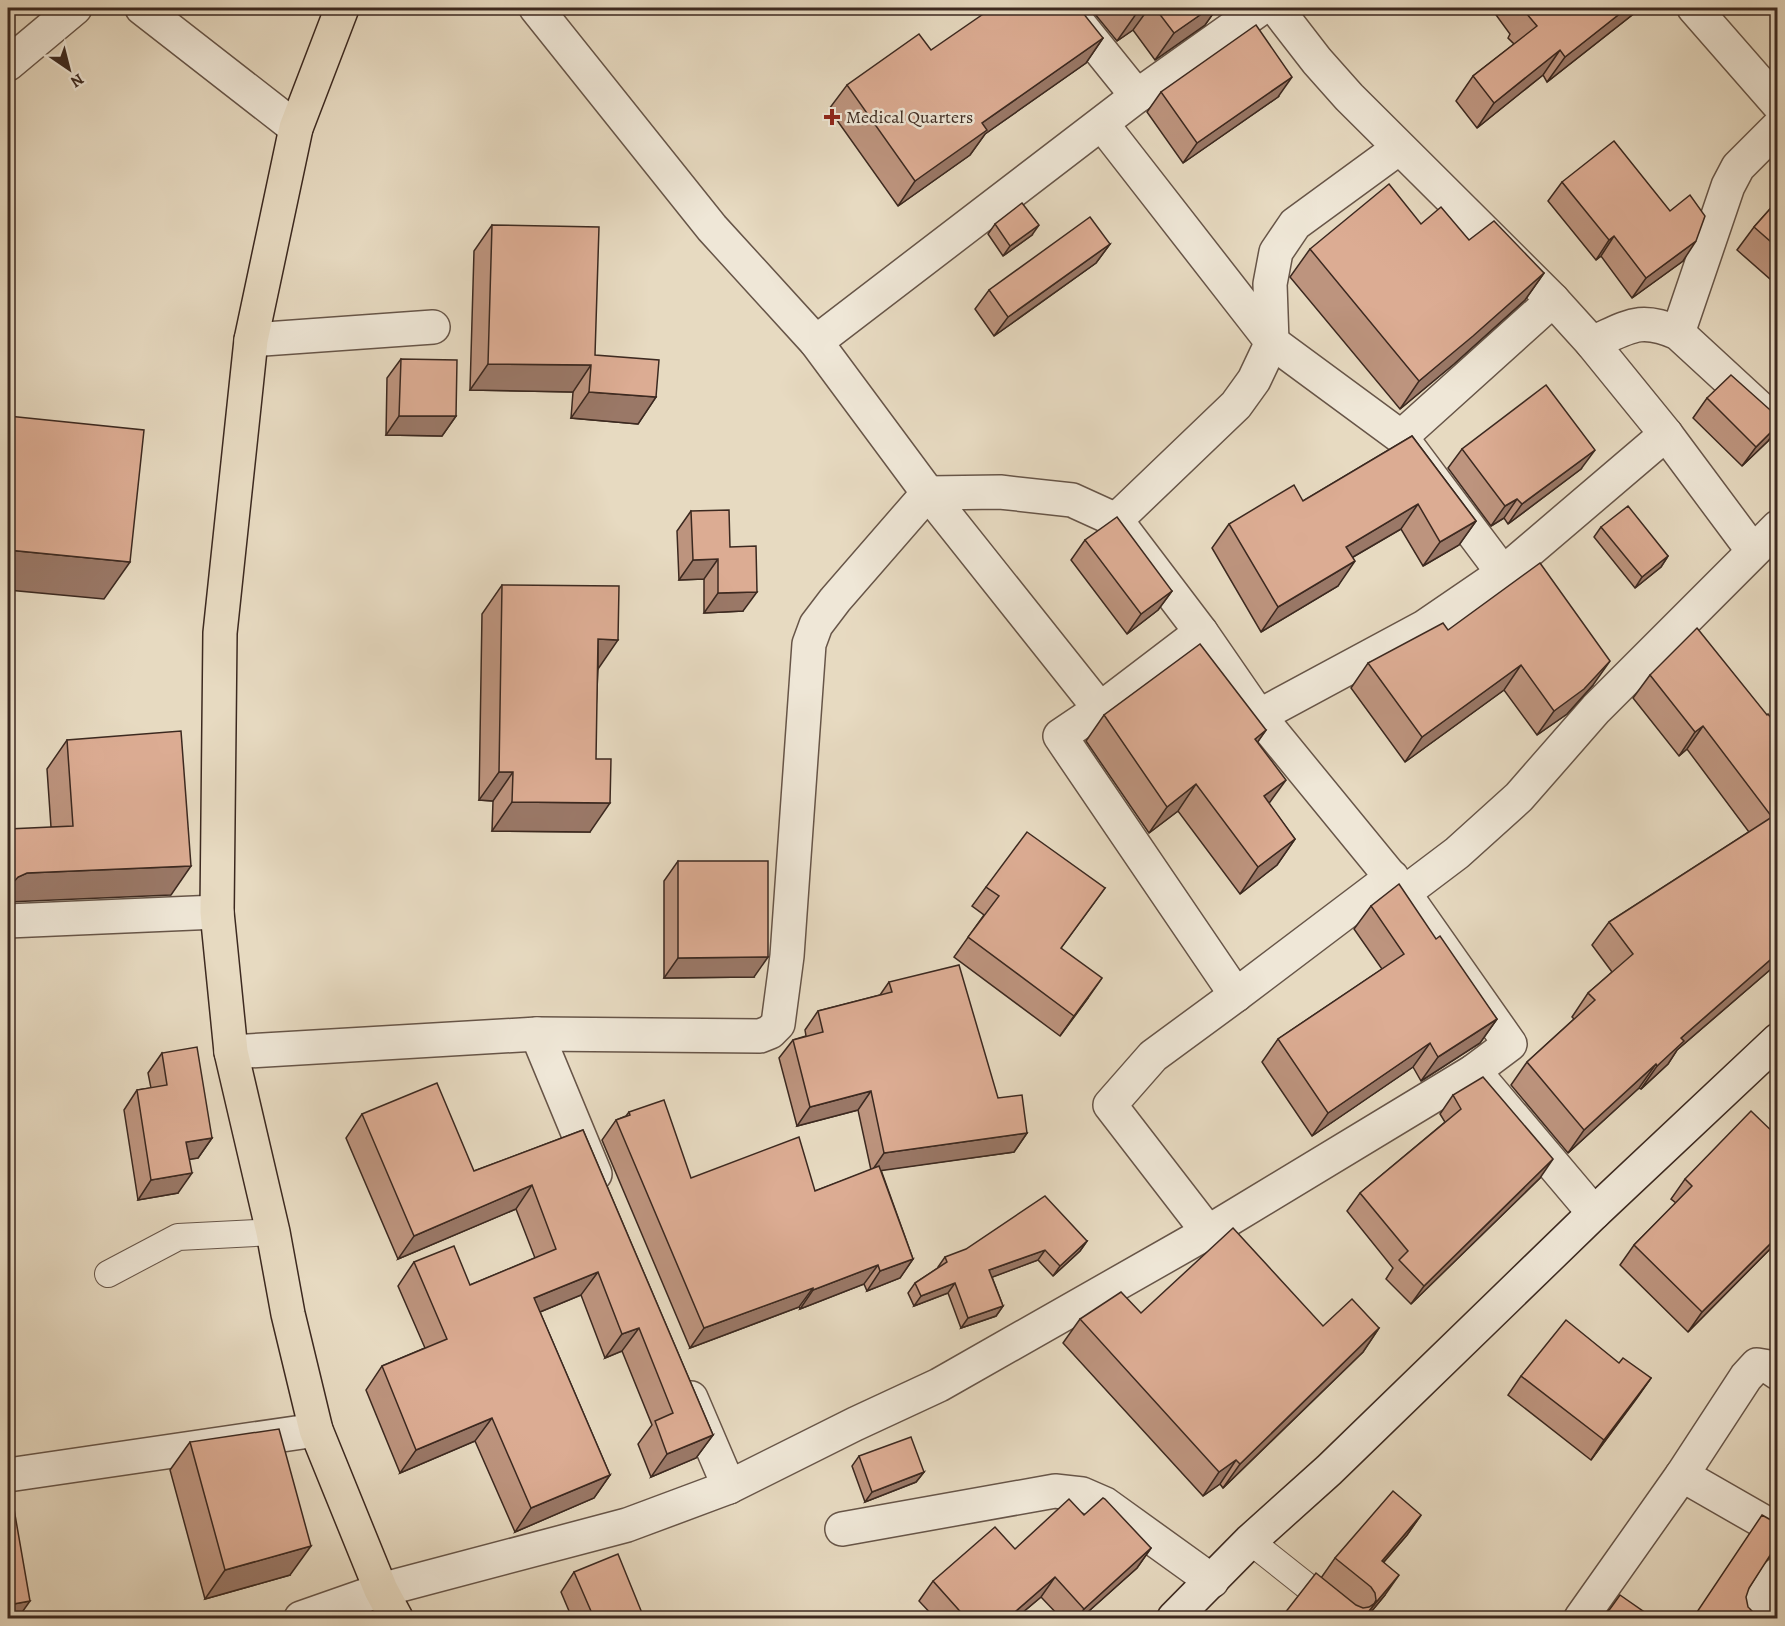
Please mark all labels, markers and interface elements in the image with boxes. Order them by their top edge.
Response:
north arrow [39,39,99,99]
text: N [66,68,88,93]
place label: Medical Quarters [846,105,973,129]
marker: Medical Quarters [823,108,841,126]

